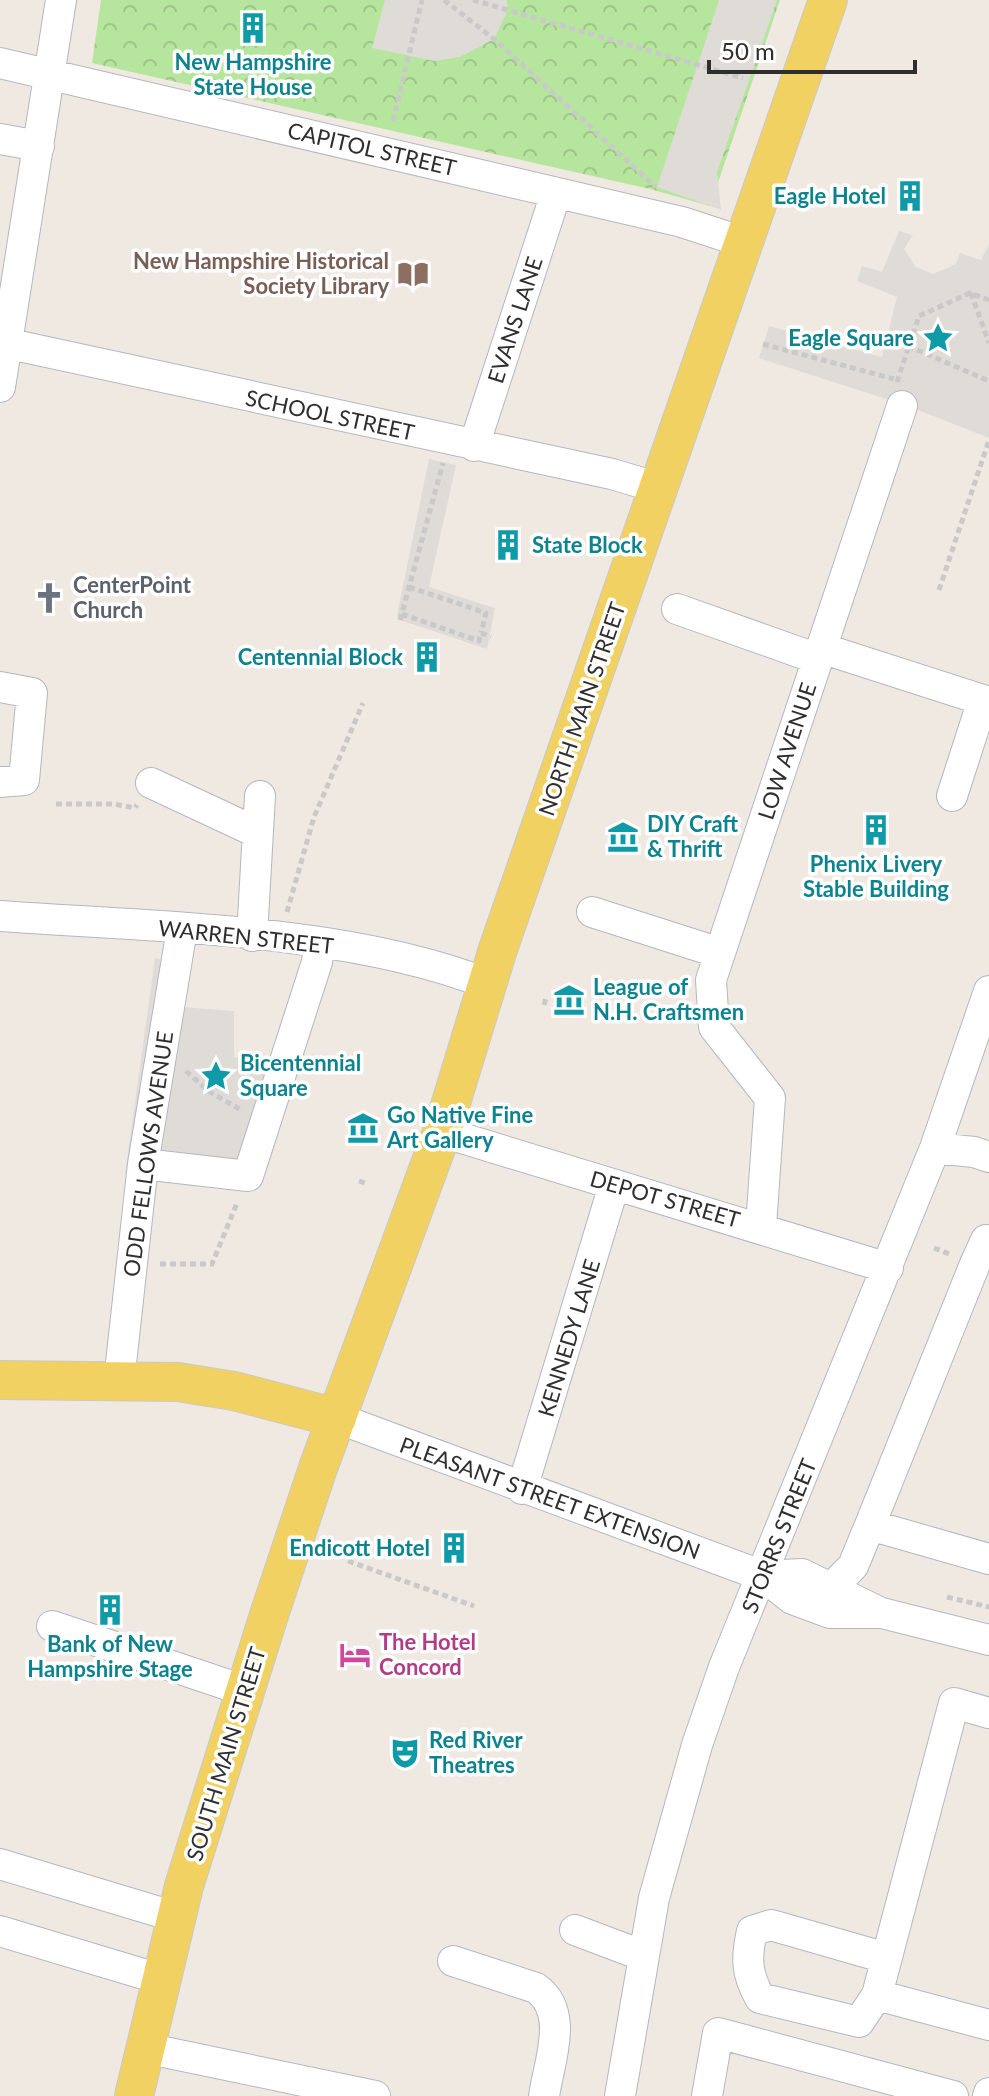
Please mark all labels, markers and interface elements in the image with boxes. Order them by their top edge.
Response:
building icon: New Hampshire State House [236,11,270,45]
scale bar [709,24,915,74]
text: 50 m [721,36,775,65]
place label: New Hampshire State House [175,48,332,100]
street label: CAPITOL STREET [285,116,459,181]
building icon: Eagle Hotel [893,179,927,213]
place label: Eagle Hotel [774,182,886,209]
place label: New Hampshire Historical Society Library [133,247,389,299]
street label: EVANS LANE [481,253,548,386]
library icon: New Hampshire Historical Society Library [396,257,430,291]
place icon: Eagle Square [921,321,955,355]
place label: Eagle Square [788,324,914,351]
street label: SCHOOL STREET [243,383,417,446]
building icon: State Block [491,528,525,562]
place label: State Block [532,531,643,558]
place label: CenterPoint Church [73,571,192,623]
church icon: CenterPoint Church [32,581,66,615]
street label: NORTH MAIN STREET [532,598,631,819]
building icon: Centennial Block [410,640,444,674]
place label: Centennial Block [238,643,403,670]
street label: LOW AVENUE [752,679,821,823]
place label: DIY Craft & Thrift [647,810,739,862]
building icon: Phenix Livery Stable Building [859,813,893,847]
museum icon: DIY Craft & Thrift [606,820,640,854]
place label: Phenix Livery Stable Building [803,850,949,902]
street label: WARREN STREET [157,914,335,959]
place label: League of N.H. Craftsmen [593,973,744,1025]
museum icon: League of N.H. Craftsmen [552,983,586,1017]
street label: ODD FELLOWS AVENUE [117,1029,178,1278]
place label: Bicentennial Square [240,1049,361,1101]
place icon: Bicentennial Square [199,1059,233,1093]
place label: Go Native Fine Art Gallery [386,1101,533,1153]
museum icon: Go Native Fine Art Gallery [346,1111,380,1145]
street label: DEPOT STREET [587,1164,743,1233]
street label: KENNEDY LANE [532,1256,605,1420]
street label: PLEASANT STREET EXTENSION [396,1431,704,1565]
street label: STORRS STREET [735,1455,822,1617]
building icon: Endicott Hotel [437,1531,471,1565]
place label: Endicott Hotel [289,1534,430,1561]
building icon: Bank of New Hampshire Stage [93,1593,127,1627]
place label: The Hotel Concord [379,1628,476,1680]
place label: Bank of New Hampshire Stage [27,1630,193,1682]
hotel icon: The Hotel Concord [338,1638,372,1672]
street label: SOUTH MAIN STREET [180,1644,271,1864]
place label: Red River Theatres [429,1726,524,1778]
theatre icon: Red River Theatres [388,1736,422,1770]

